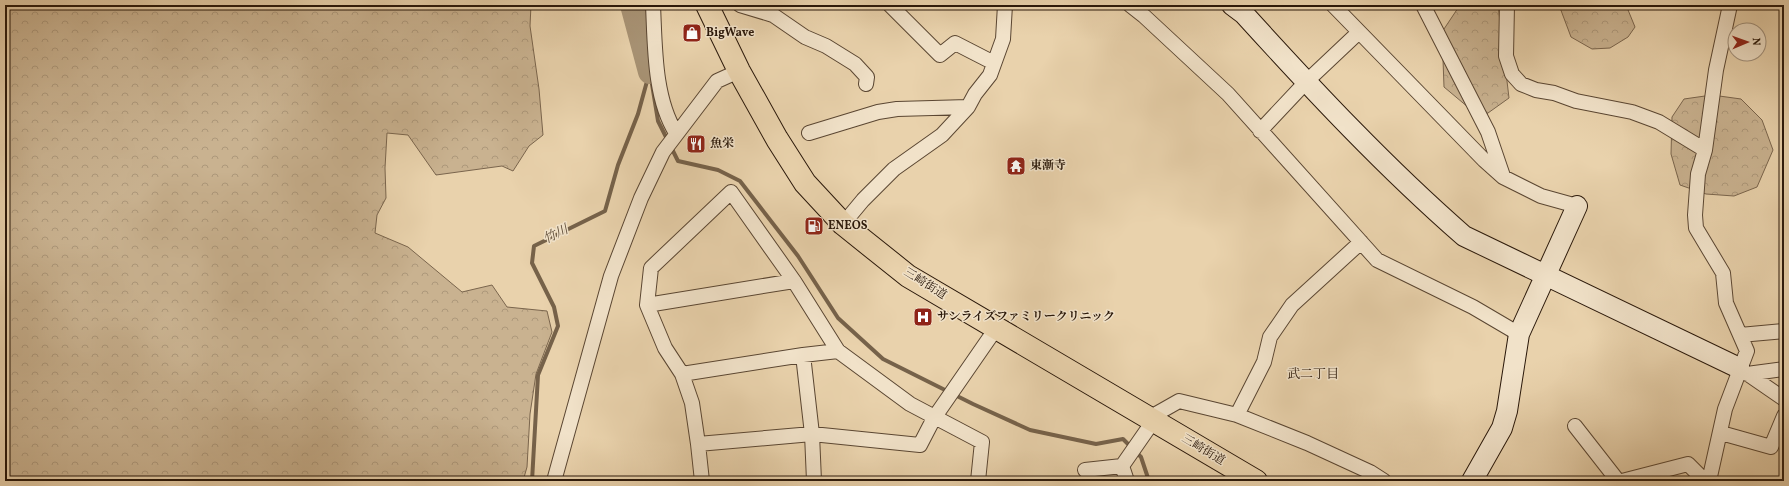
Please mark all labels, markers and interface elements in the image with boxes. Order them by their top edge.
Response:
shop icon: BigWave [681,22,703,44]
north arrow [1727,22,1767,62]
place label: BigWave [706,25,754,41]
text: N [1748,37,1763,46]
restaurant icon: 魚栄 [685,133,707,155]
place label: 魚栄 [710,136,734,152]
temple icon: 東漸寺 [1005,155,1027,177]
place label: 東漸寺 [1030,158,1066,174]
fuel station icon: ENEOS [803,215,825,237]
place label: ENEOS [828,218,868,234]
water label: 竹川 [540,220,573,249]
street label: 三崎街道 [900,264,950,304]
hospital icon: サンライズファミリークリニック [912,306,934,328]
place label: サンライズファミリークリニック [937,309,1115,325]
district label: 武二丁目 [1287,366,1339,384]
street label: 三崎街道 [1178,431,1228,469]

